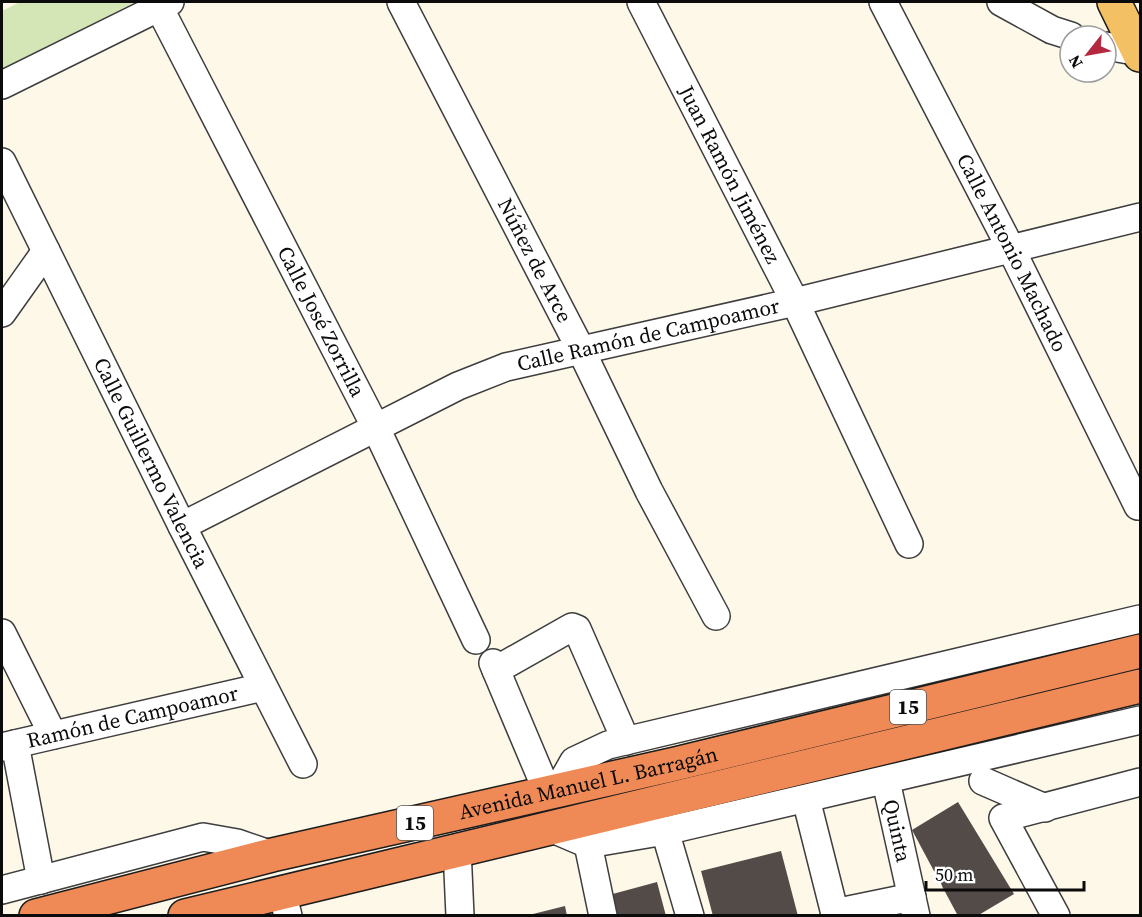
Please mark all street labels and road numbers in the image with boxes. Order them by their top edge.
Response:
street label: Juan Ramón Jiménez [672,79,788,269]
street label: Calle Antonio Machado [950,148,1075,357]
street label: Núñez de Arce [491,193,579,327]
street label: Calle José Zorrilla [271,241,373,402]
street label: Calle Ramón de Campoamor [514,291,782,378]
street label: Calle Guillermo Valencia [87,353,216,574]
street label: Ramón de Campoamor [24,678,241,755]
road number: 15 [890,690,926,724]
street label: Avenida Manuel L. Barragán [456,739,721,826]
street label: Quinta [877,797,919,865]
road number: 15 [397,806,433,840]

